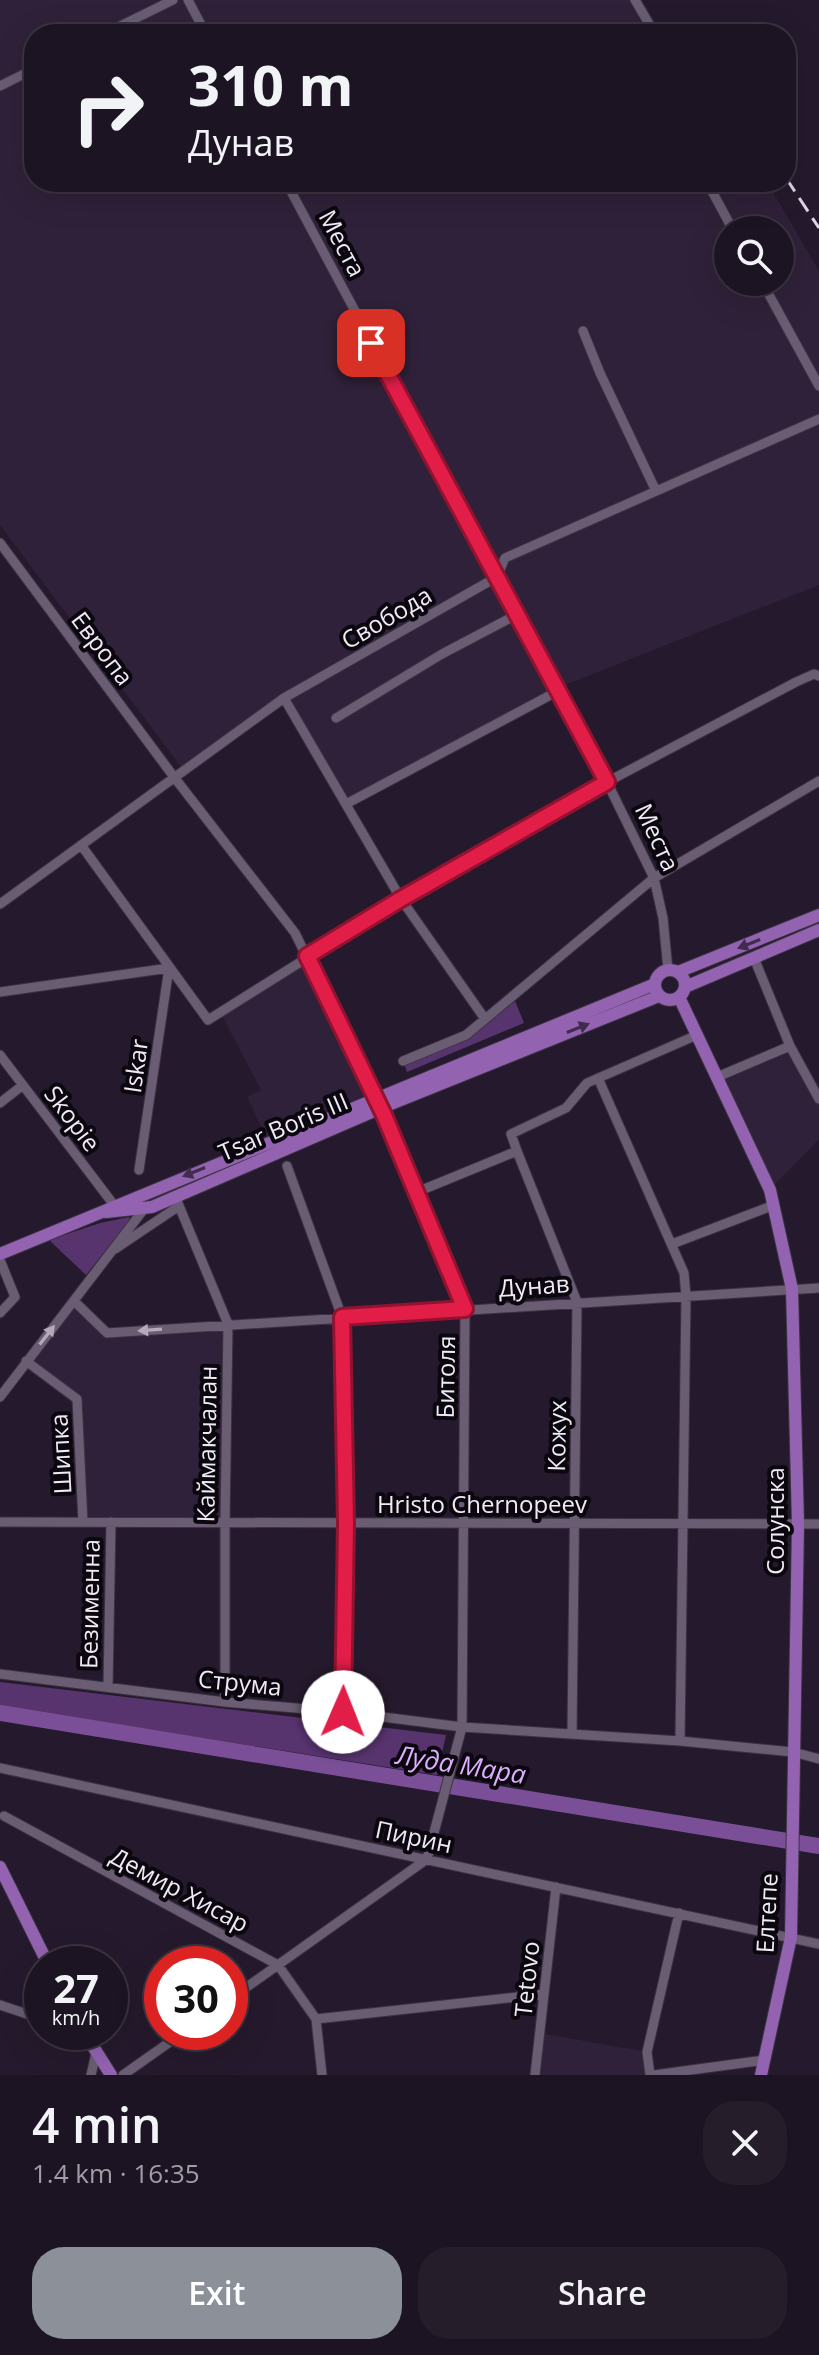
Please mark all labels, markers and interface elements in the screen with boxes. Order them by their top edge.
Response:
text: 310 m [188,46,354,122]
icon: right [56,56,160,160]
text: Дунав [188,118,294,167]
street label: Места [312,204,374,282]
map controls [714,216,794,296]
button: search [714,216,794,296]
pin [337,309,405,377]
icon: arrive [349,321,393,365]
street label: Свобода [335,578,437,656]
street label: Европа [64,604,142,692]
street label: Места [628,798,688,876]
one-way arrow [737,937,761,950]
one-way arrow [566,1022,590,1035]
street label: Iskar [115,1037,155,1095]
street label: Skopie [37,1078,109,1158]
street label: Tsar Boris III [213,1084,353,1168]
one-way arrow [182,1166,206,1179]
street label: Дунав [498,1266,570,1304]
one-way arrow [137,1324,162,1337]
one-way arrow [38,1325,55,1345]
street label: Битоля [428,1335,462,1419]
street label: Каймакчалан [188,1365,224,1523]
street label: Кожух [539,1400,573,1472]
street label: Шипка [41,1413,79,1495]
street label: Солунска [758,1467,791,1575]
street label: Hristo Chernopeev [377,1487,587,1520]
street label: Безименна [71,1539,107,1669]
street label: Струма [196,1661,284,1703]
position arrow [301,1670,385,1754]
water label: Луда Мара [392,1736,529,1792]
street label: Пирин [372,1812,456,1860]
street label: Демир Хисар [105,1839,255,1939]
street label: Елтепе [747,1872,785,1954]
street label: Tetovo [506,1939,546,2019]
speed limit sign: 30 [144,1946,248,2050]
text: 27 [53,1960,99,2015]
text: km/h [52,2004,100,2031]
text: 4 min [32,2092,162,2157]
button: close [703,2101,787,2185]
text: 1.4 km · 16:35 [32,2155,200,2191]
button: Exit [32,2247,402,2339]
button: Share [418,2247,787,2339]

